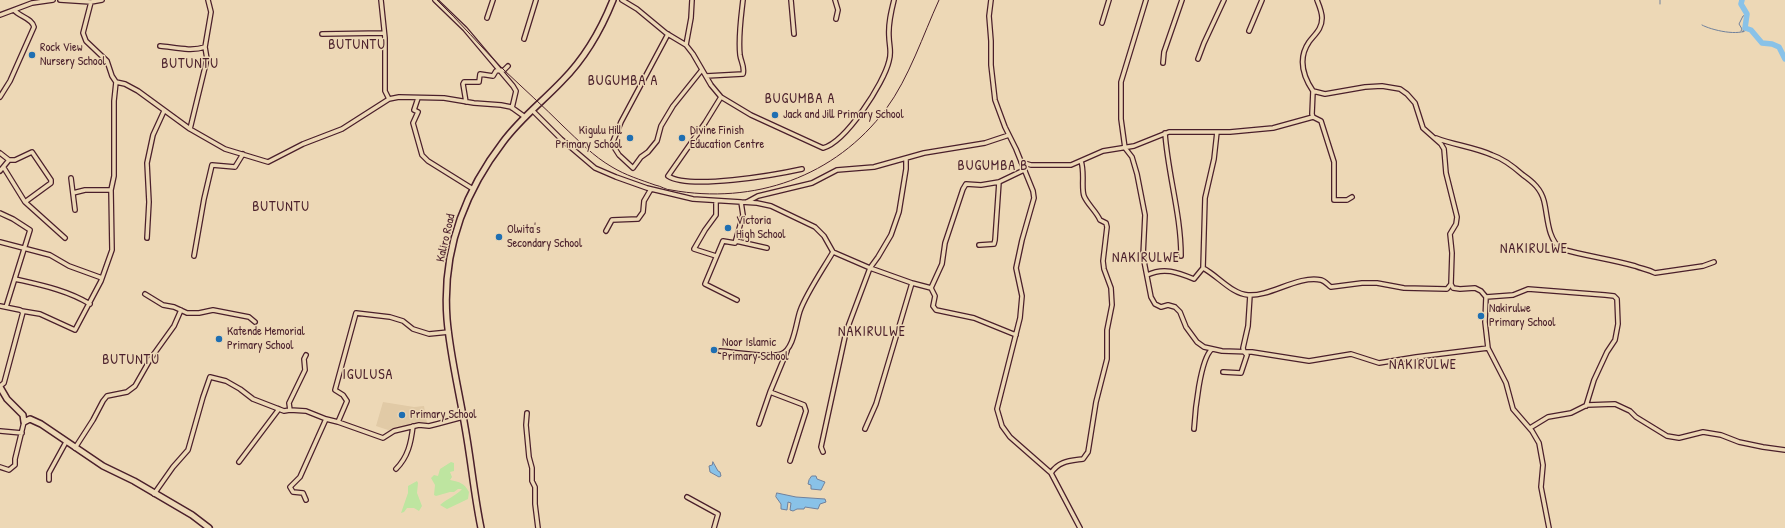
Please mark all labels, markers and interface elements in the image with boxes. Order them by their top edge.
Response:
district label: BUTUNTU [328,37,386,53]
place label: Rock View Nursery School [40,41,106,69]
marker: Rock View Nursery School [27,50,37,60]
district label: BUTUNTU [161,56,219,72]
district label: BUGUMBA A [588,73,658,89]
district label: BUGUMBA A [765,91,835,107]
place label: Jack and Jill Primary School [783,108,904,122]
marker: Jack and Jill Primary School [770,110,780,120]
place label: Kigulu Hill Primary School [556,124,622,152]
place label: Divine Finish Education Centre [690,124,764,152]
marker: Kigulu Hill Primary School [625,133,635,143]
marker: Divine Finish Education Centre [677,133,687,143]
district label: BUGUMBA B [958,158,1028,174]
district label: BUTUNTU [252,199,310,215]
street label: Kaliro Road [434,213,458,263]
place label: Victoria High School [736,214,786,242]
place label: Olwita's Secondary School [507,223,582,251]
marker: Victoria High School [723,223,733,233]
marker: Olwita's Secondary School [494,232,504,242]
district label: NAKIRULWE [1500,241,1568,257]
district label: NAKIRULWE [1112,250,1180,266]
place label: Nakirulwe Primary School [1489,302,1555,330]
marker: Nakirulwe Primary School [1476,311,1486,321]
district label: NAKIRULWE [838,324,906,340]
place label: Katende Memorial Primary School [227,325,305,353]
marker: Katende Memorial Primary School [214,334,224,344]
place label: Noor Islamic Primary School [722,336,788,364]
marker: Noor Islamic Primary School [709,345,719,355]
district label: BUTUNTU [102,352,160,368]
district label: NAKIRULWE [1389,357,1457,373]
district label: IGULUSA [343,367,393,383]
place label: Primary School [410,408,476,422]
marker: Primary School [397,410,407,420]

